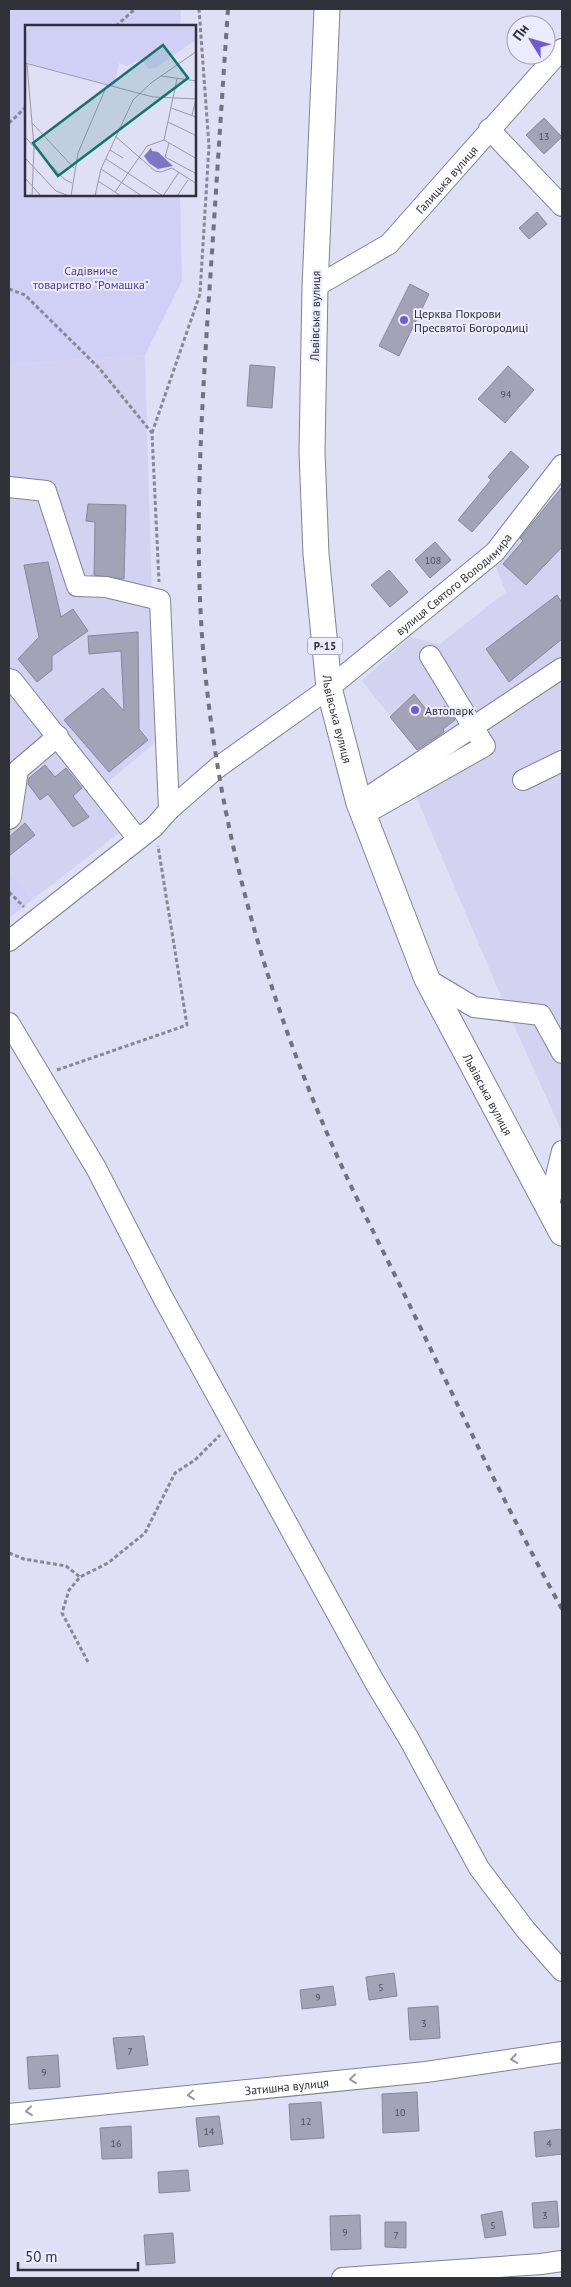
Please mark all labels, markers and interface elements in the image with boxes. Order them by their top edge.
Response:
north arrow [506,15,556,65]
text: Пн [508,20,533,44]
inset map [25,25,196,196]
house number: 13 [539,130,549,143]
street label: Галицька вулиця [412,142,480,216]
park label: Садівниче товариство "Ромашка" [33,263,149,292]
street label: Львівська вулиця [307,271,323,362]
place label: Церква Покрови Пресвятої Богородиці [414,306,528,335]
marker: Церква Покрови Пресвятої Богородиці [398,314,410,326]
house number: 94 [501,388,512,401]
street label: вулиця Святого Володимира [392,530,515,638]
house number: 108 [425,554,441,567]
road number: Р-15 [308,637,342,654]
street label: Львівська вулиця [320,673,356,765]
place label: Автопарк [425,703,474,718]
marker: Автопарк [409,704,421,716]
street label: Львівська вулиця [460,1050,516,1138]
house number: 5 [378,1981,384,1994]
house number: 9 [315,1991,321,2004]
house number: 3 [421,2017,427,2030]
house number: 7 [127,2045,133,2058]
one-way arrow [510,2053,518,2063]
house number: 9 [41,2066,47,2079]
one-way arrow [349,2073,357,2084]
street label: Затишна вулиця [244,2074,329,2098]
one-way arrow [187,2089,195,2100]
one-way arrow [25,2106,33,2117]
house number: 10 [395,2106,406,2119]
house number: 12 [301,2115,311,2128]
house number: 14 [204,2125,215,2138]
house number: 16 [111,2137,121,2150]
house number: 4 [546,2137,552,2150]
house number: 3 [542,2209,548,2222]
house number: 5 [490,2219,496,2232]
house number: 9 [342,2226,348,2239]
house number: 7 [393,2229,399,2242]
scale bar [18,2240,138,2272]
text: 50 m [25,2247,58,2266]

